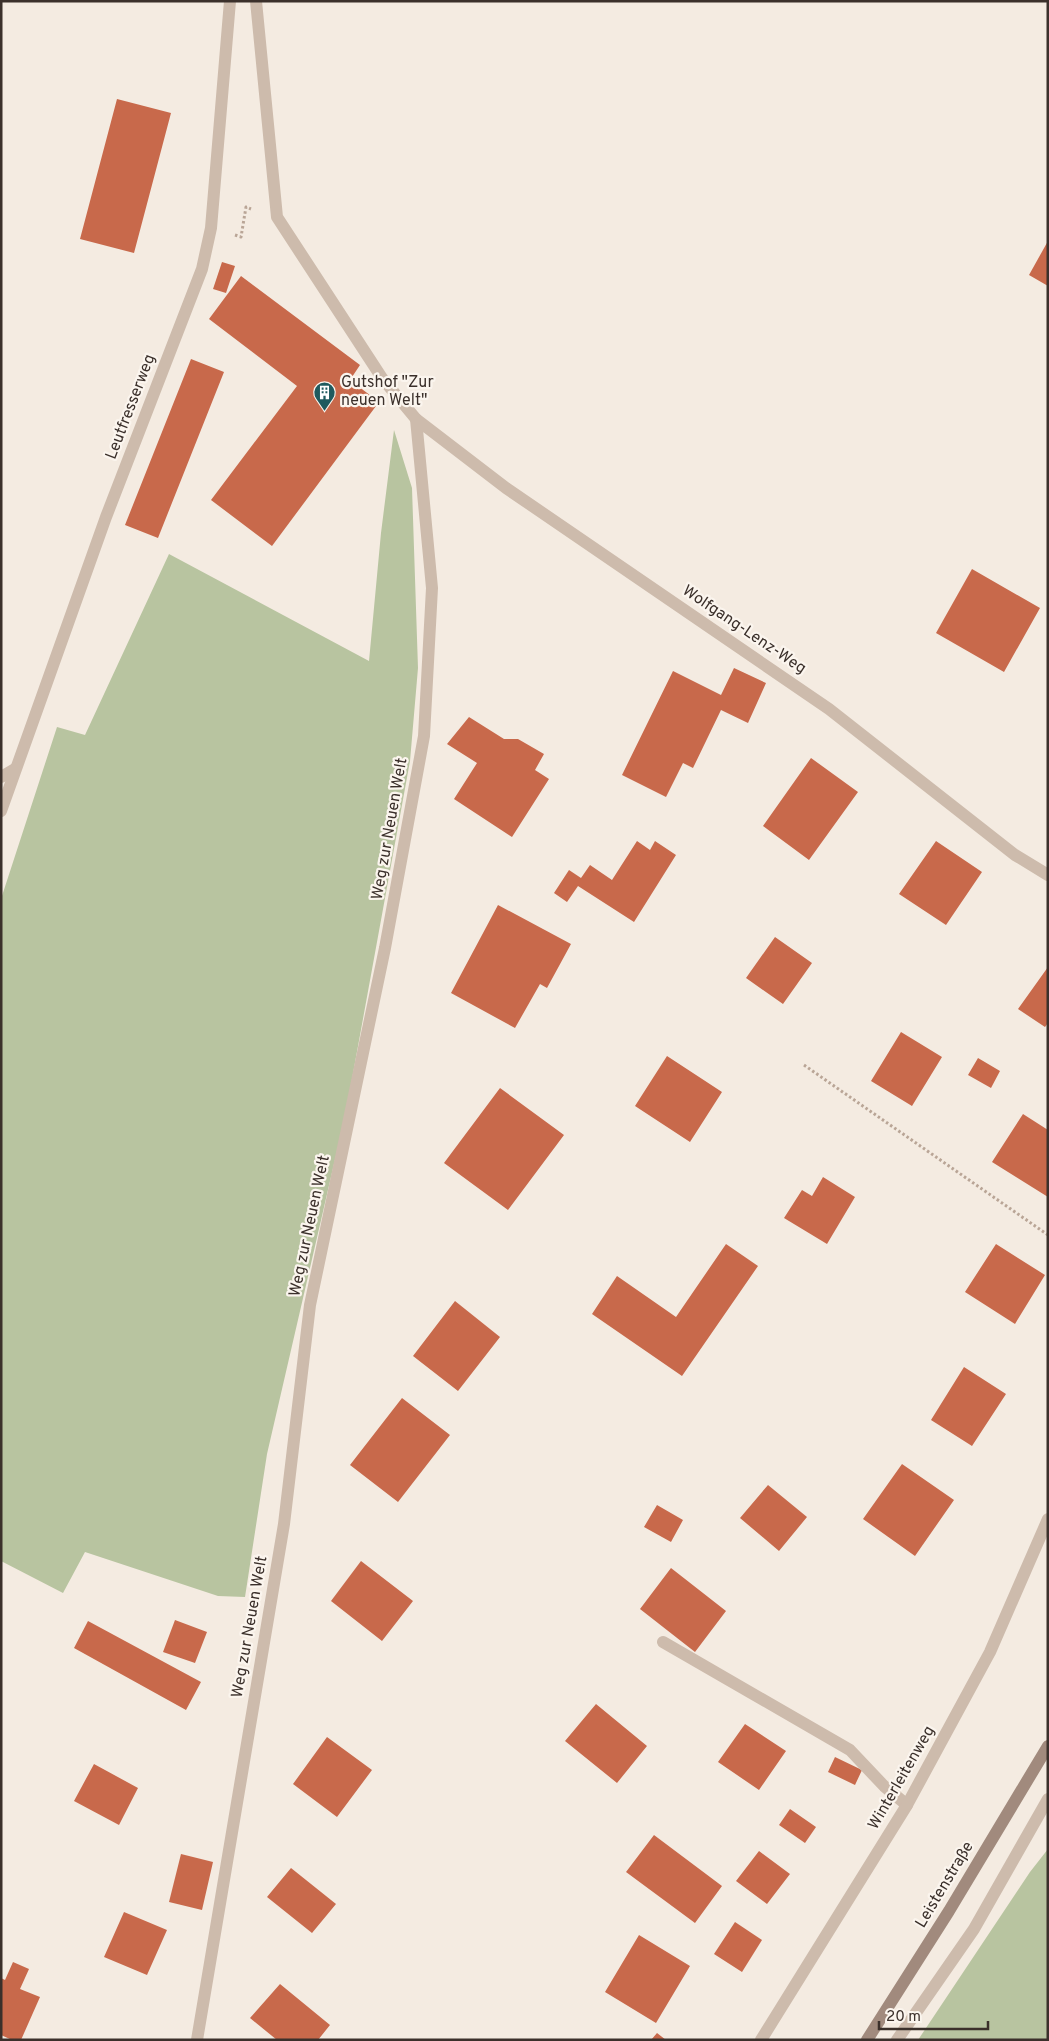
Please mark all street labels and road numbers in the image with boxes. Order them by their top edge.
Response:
street label: Leutfresserweg [102,352,160,462]
street label: Wolfgang-Lenz-Weg [678,581,810,679]
street label: Weg zur Neuen Welt [368,756,412,902]
street label: Weg zur Neuen Welt [285,1153,335,1299]
street label: Weg zur Neuen Welt [228,1554,272,1700]
street label: Winterleitenweg [864,1722,940,1834]
street label: Leistenstraße [911,1838,979,1932]

